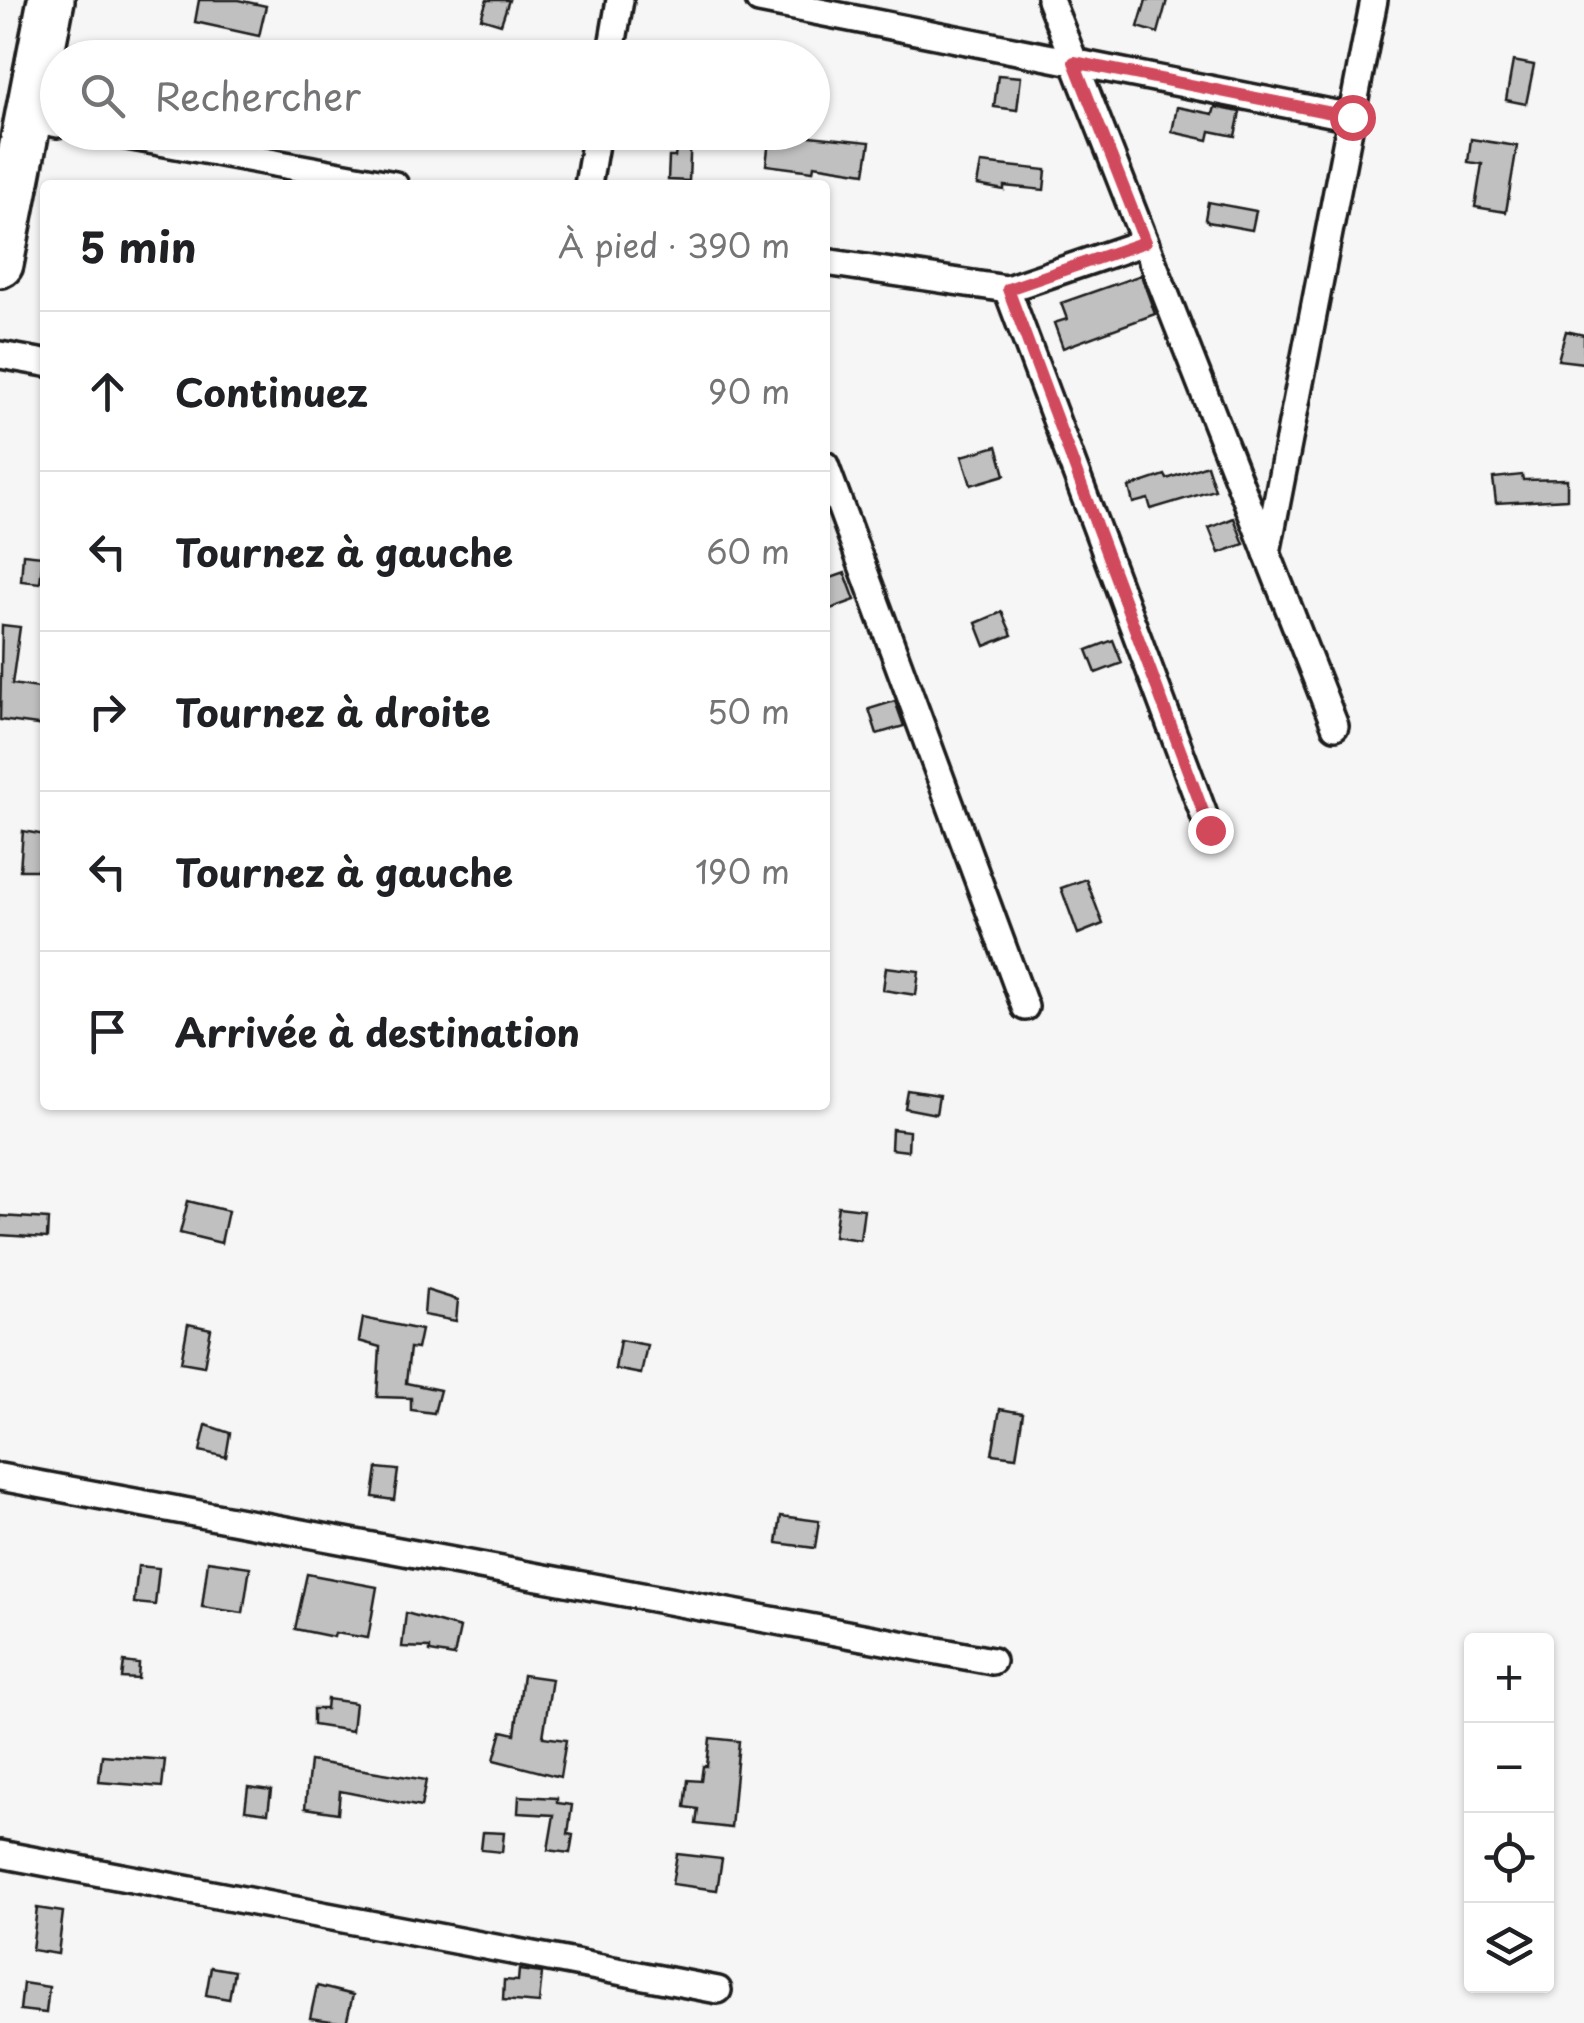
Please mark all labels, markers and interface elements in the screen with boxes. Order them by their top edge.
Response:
search box [40,40,830,150]
text: Rechercher [155,67,361,124]
icon: search [75,68,130,123]
route start [1330,95,1376,141]
text: 5 min [80,214,197,277]
text: À pied · 390 m [558,221,790,269]
text: Continuez [175,363,368,420]
icon: ahead [80,364,135,419]
text: 90 m [708,367,790,415]
text: Tournez à gauche [175,523,513,580]
icon: left [80,524,135,579]
text: 60 m [706,527,790,575]
text: Tournez à droite [175,683,491,740]
icon: right [80,684,135,739]
text: 50 m [707,687,790,735]
route end [1188,808,1234,854]
text: Tournez à gauche [175,843,513,900]
icon: left [80,844,135,899]
text: 190 m [695,847,790,895]
text: Arrivée à destination [175,1003,580,1060]
icon: arrive [80,1004,135,1059]
map controls [1464,1633,1554,1993]
button: + [1464,1633,1554,1723]
button: − [1464,1723,1554,1813]
button: locate [1464,1813,1554,1903]
button: layers [1464,1903,1554,1993]

